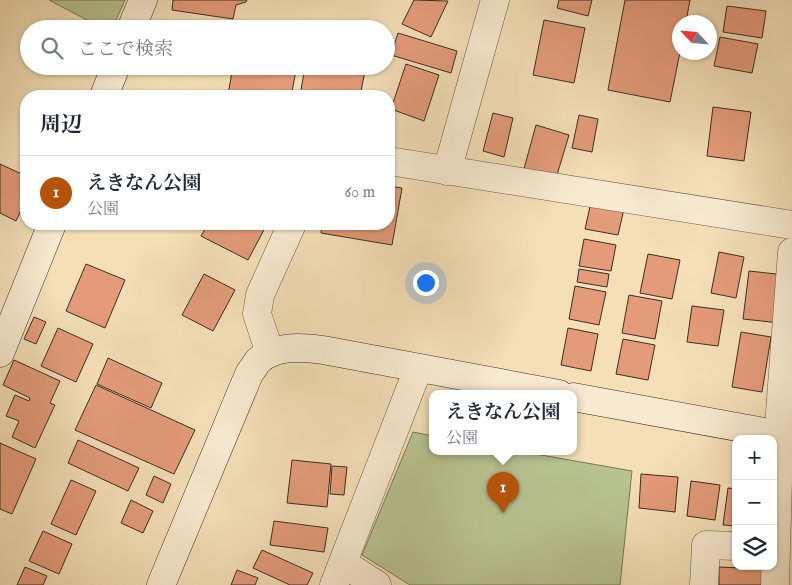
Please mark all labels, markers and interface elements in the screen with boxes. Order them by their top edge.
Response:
north arrow [672,15,717,60]
search box [20,20,395,75]
icon: search [38,34,66,62]
text: ここで検索 [78,38,173,62]
text: 周辺 [40,112,82,139]
text: えきなん公園 [87,172,201,196]
text: 1 [53,183,59,203]
text: 60 m [345,183,375,203]
text: 公園 [87,200,119,220]
your location [413,270,439,296]
popup [429,390,577,455]
text: えきなん公園 [446,401,560,425]
text: 公園 [446,429,478,449]
map controls [732,435,777,570]
button: + [732,435,777,480]
pin: 1 [487,472,519,513]
button: − [732,480,777,525]
button: layers [732,525,777,570]

